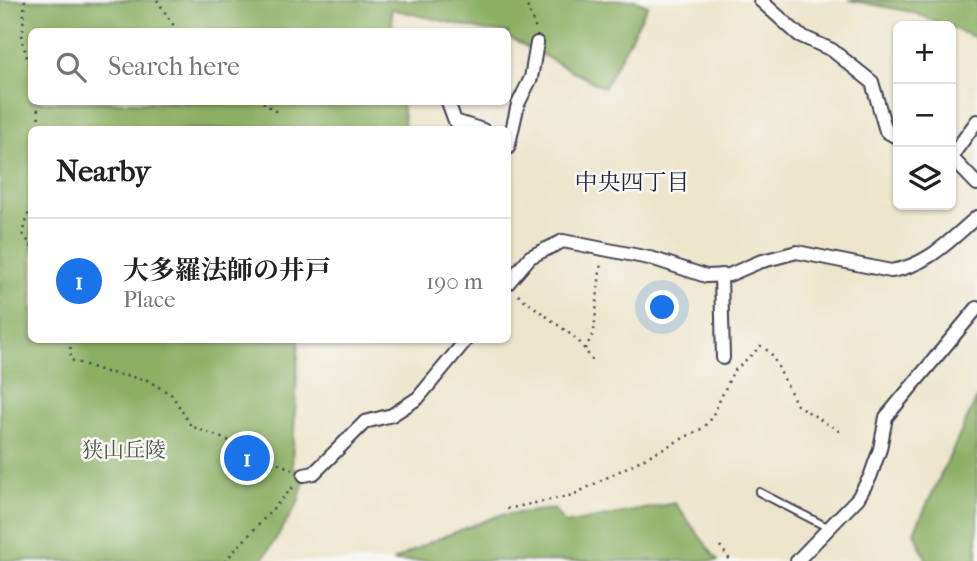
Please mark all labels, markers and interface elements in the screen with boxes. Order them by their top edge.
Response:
map controls [893,21,956,210]
button: + [893,21,956,84]
search box [28,28,511,105]
icon: search [52,48,90,86]
text: Search here [108,51,240,82]
button: − [893,84,956,147]
button: layers [893,147,956,210]
text: Nearby [56,154,151,189]
district label: 中央四丁目 [575,169,690,196]
text: 大多羅法師の井戸 [123,255,331,286]
text: 1 [75,268,83,295]
text: 190 m [426,268,483,295]
text: Place [123,286,175,313]
your location [645,290,679,324]
pin: 1 [224,432,270,484]
park label: 狭山丘陵 [82,438,166,462]

